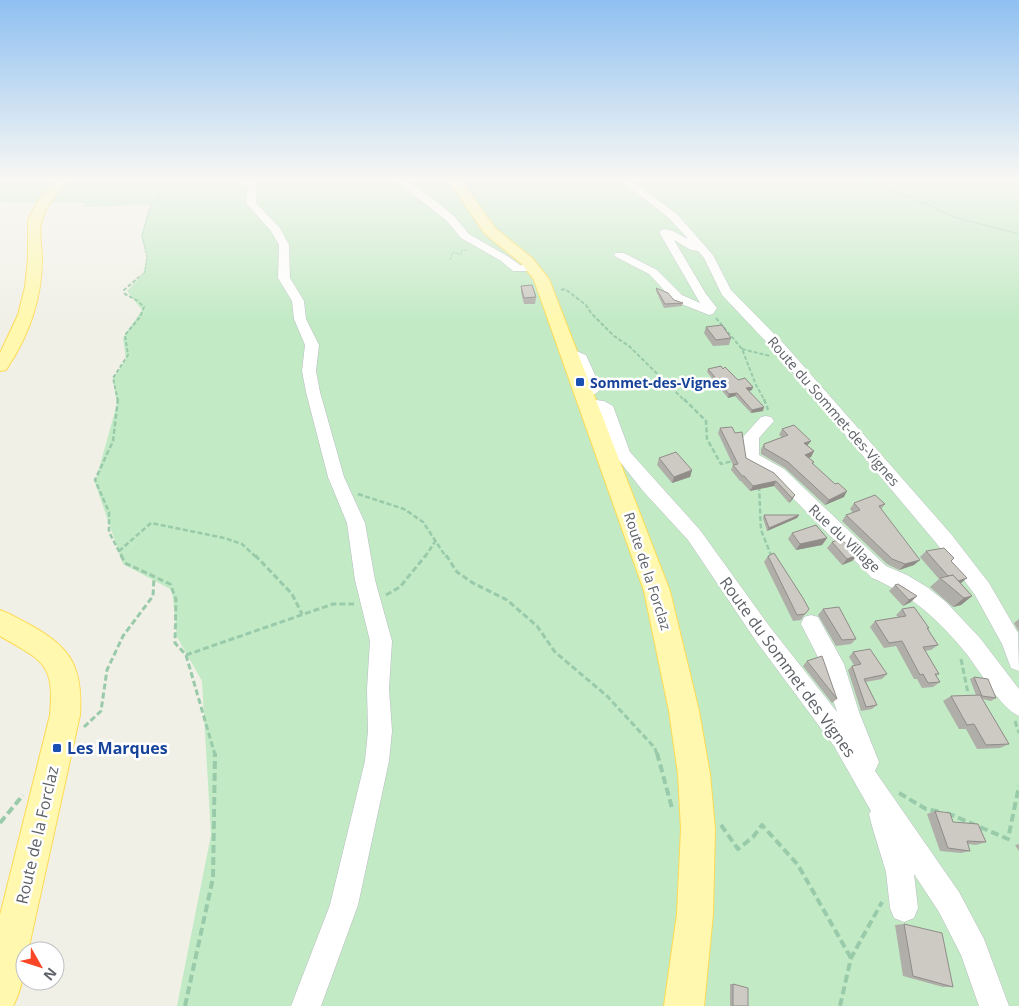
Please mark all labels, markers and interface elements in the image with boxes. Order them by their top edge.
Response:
street label: Route du Sommet-des-Vignes [764,332,905,490]
place label: Sommet-des-Vignes [590,373,727,392]
marker: Sommet-des-Vignes [574,376,586,388]
street label: Rue du Village [805,500,885,576]
street label: Route de la Forclaz [620,510,676,633]
street label: Route du Sommet des Vignes [715,572,861,762]
place label: Les Marques [67,737,168,759]
marker: Les Marques [51,742,63,754]
street label: Route de la Forclaz [10,764,64,906]
north arrow [15,941,65,991]
text: N [40,964,61,985]

